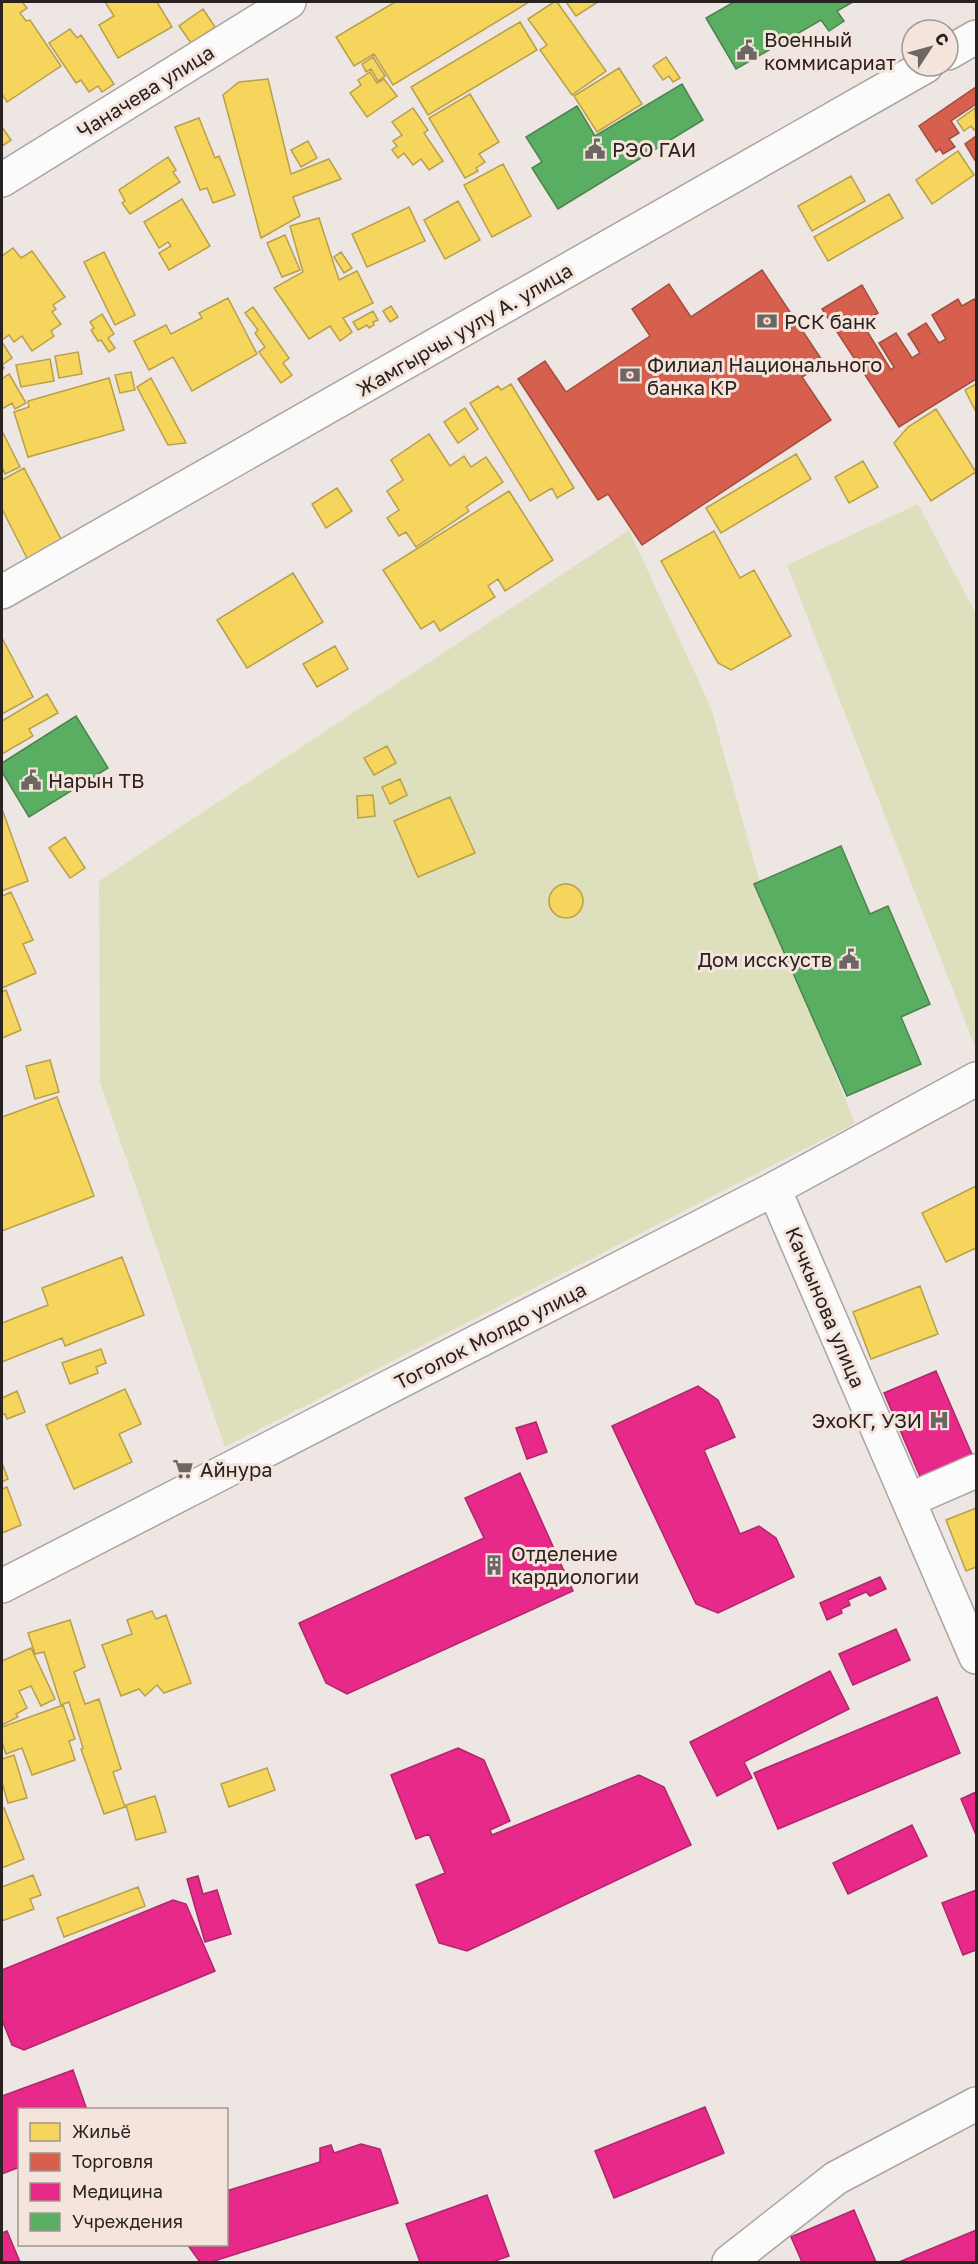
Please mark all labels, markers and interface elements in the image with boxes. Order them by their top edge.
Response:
north arrow [900,18,960,78]
place label: Военный коммисариат [764,27,896,74]
text: С [931,29,954,50]
public building icon: Военный коммисариат [735,38,759,62]
street label: Чаначева улица [72,39,218,143]
public building icon: РЭО ГАИ [583,137,607,161]
place label: РЭО ГАИ [612,137,696,161]
street label: Жамгырчы уулу А. улица [352,257,576,401]
bank icon: РСК банк [755,309,779,333]
place label: РСК банк [784,309,877,333]
place label: Филиал Национального банка КР [647,352,882,399]
bank icon: Филиал Национального банка КР [618,363,642,387]
public building icon: Нарын ТВ [19,768,43,792]
place label: Нарын ТВ [48,768,144,792]
place label: Дом исскуств [698,947,832,971]
public building icon: Дом исскуств [837,947,861,971]
street label: Качкынова улица [781,1223,871,1391]
street label: Тоголок Молдо улица [390,1276,590,1394]
place label: ЭхоКГ, УЗИ [812,1408,922,1432]
hospital icon: ЭхоКГ, УЗИ [927,1408,951,1432]
supermarket icon: Айнура [171,1457,195,1481]
place label: Айнура [200,1457,273,1481]
place label: Отделение кардиологии [511,1541,639,1588]
building icon: Отделение кардиологии [482,1553,506,1577]
legend [18,2108,228,2246]
text: Жильё [72,2120,131,2142]
text: Торговля [72,2150,153,2172]
text: Медицина [72,2180,163,2202]
text: Учреждения [72,2210,183,2232]

